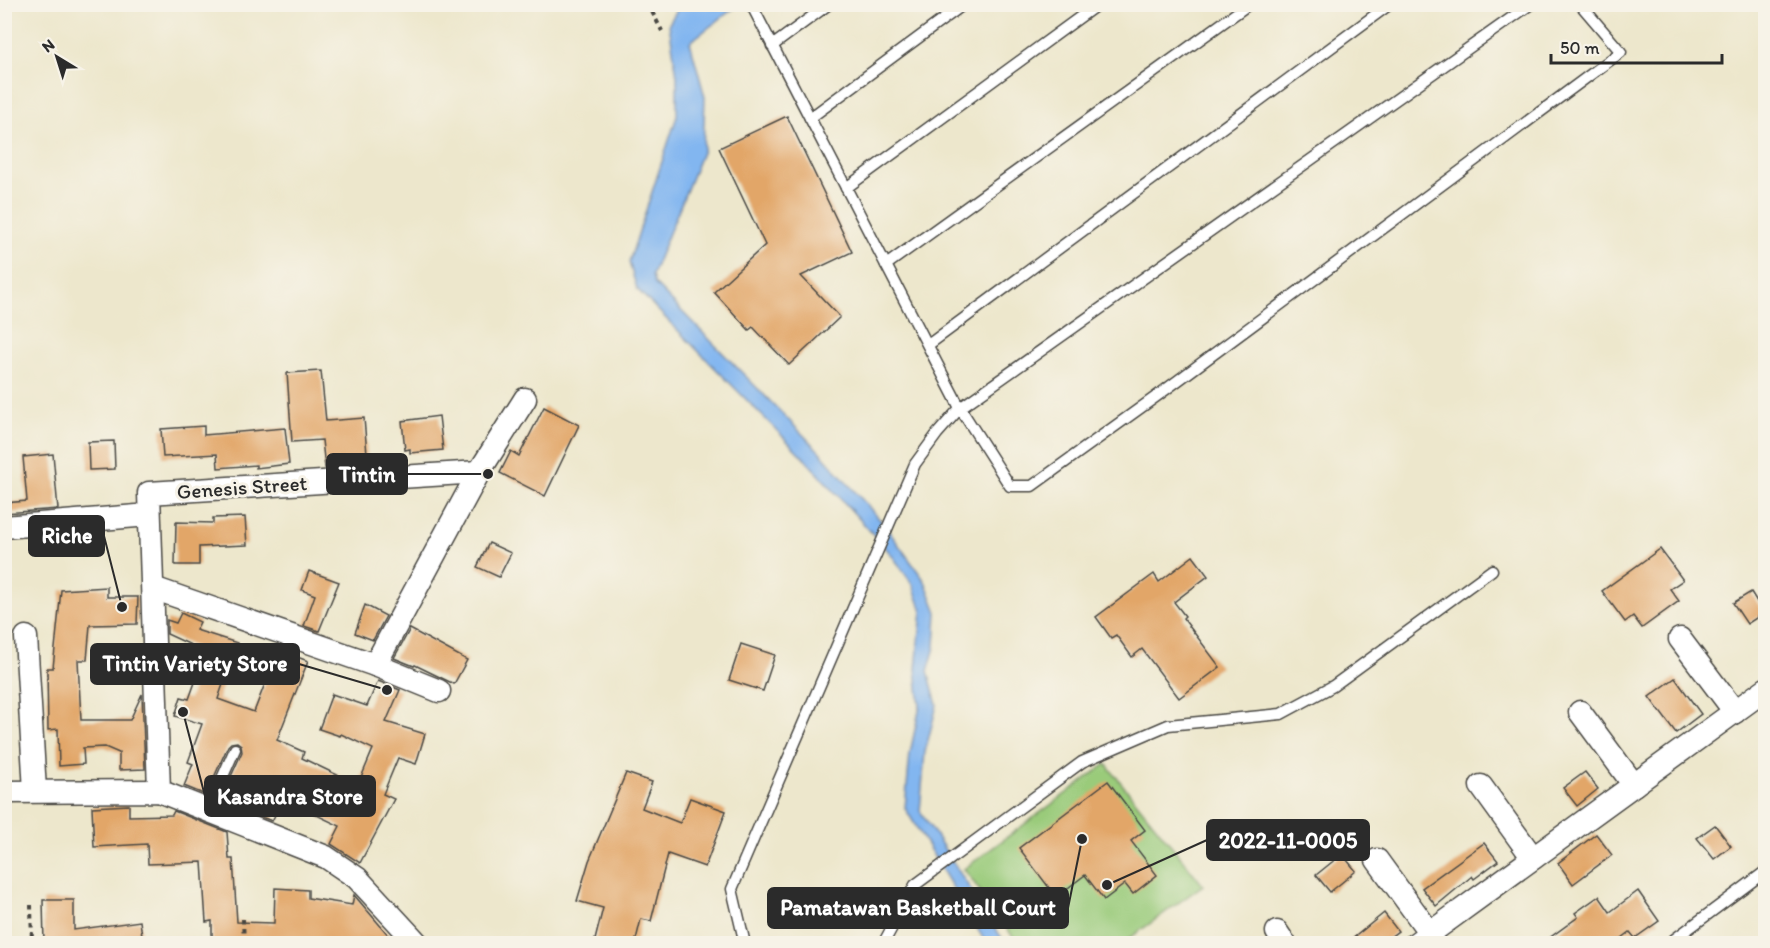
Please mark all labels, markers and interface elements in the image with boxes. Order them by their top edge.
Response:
north arrow [27,27,87,87]
scale bar [1551,27,1722,65]
text: N [38,35,58,56]
text: 50 m [1560,37,1600,59]
callout: Tintin [327,454,407,494]
text: Tintin [338,461,396,488]
street label: Genesis Street [176,470,308,504]
callout: Riche [29,516,104,556]
text: Riche [42,522,92,549]
callout: Tintin Variety Store [91,644,299,684]
text: Tintin Variety Store [101,650,288,677]
callout: Kasandra Store [205,776,375,816]
text: Kasandra Store [217,783,363,810]
callout: 2022-11-0005 [1207,820,1369,860]
text: 2022-11-0005 [1219,827,1358,854]
callout: Pamatawan Basketball Court [768,888,1068,928]
text: Pamatawan Basketball Court [780,894,1057,921]

